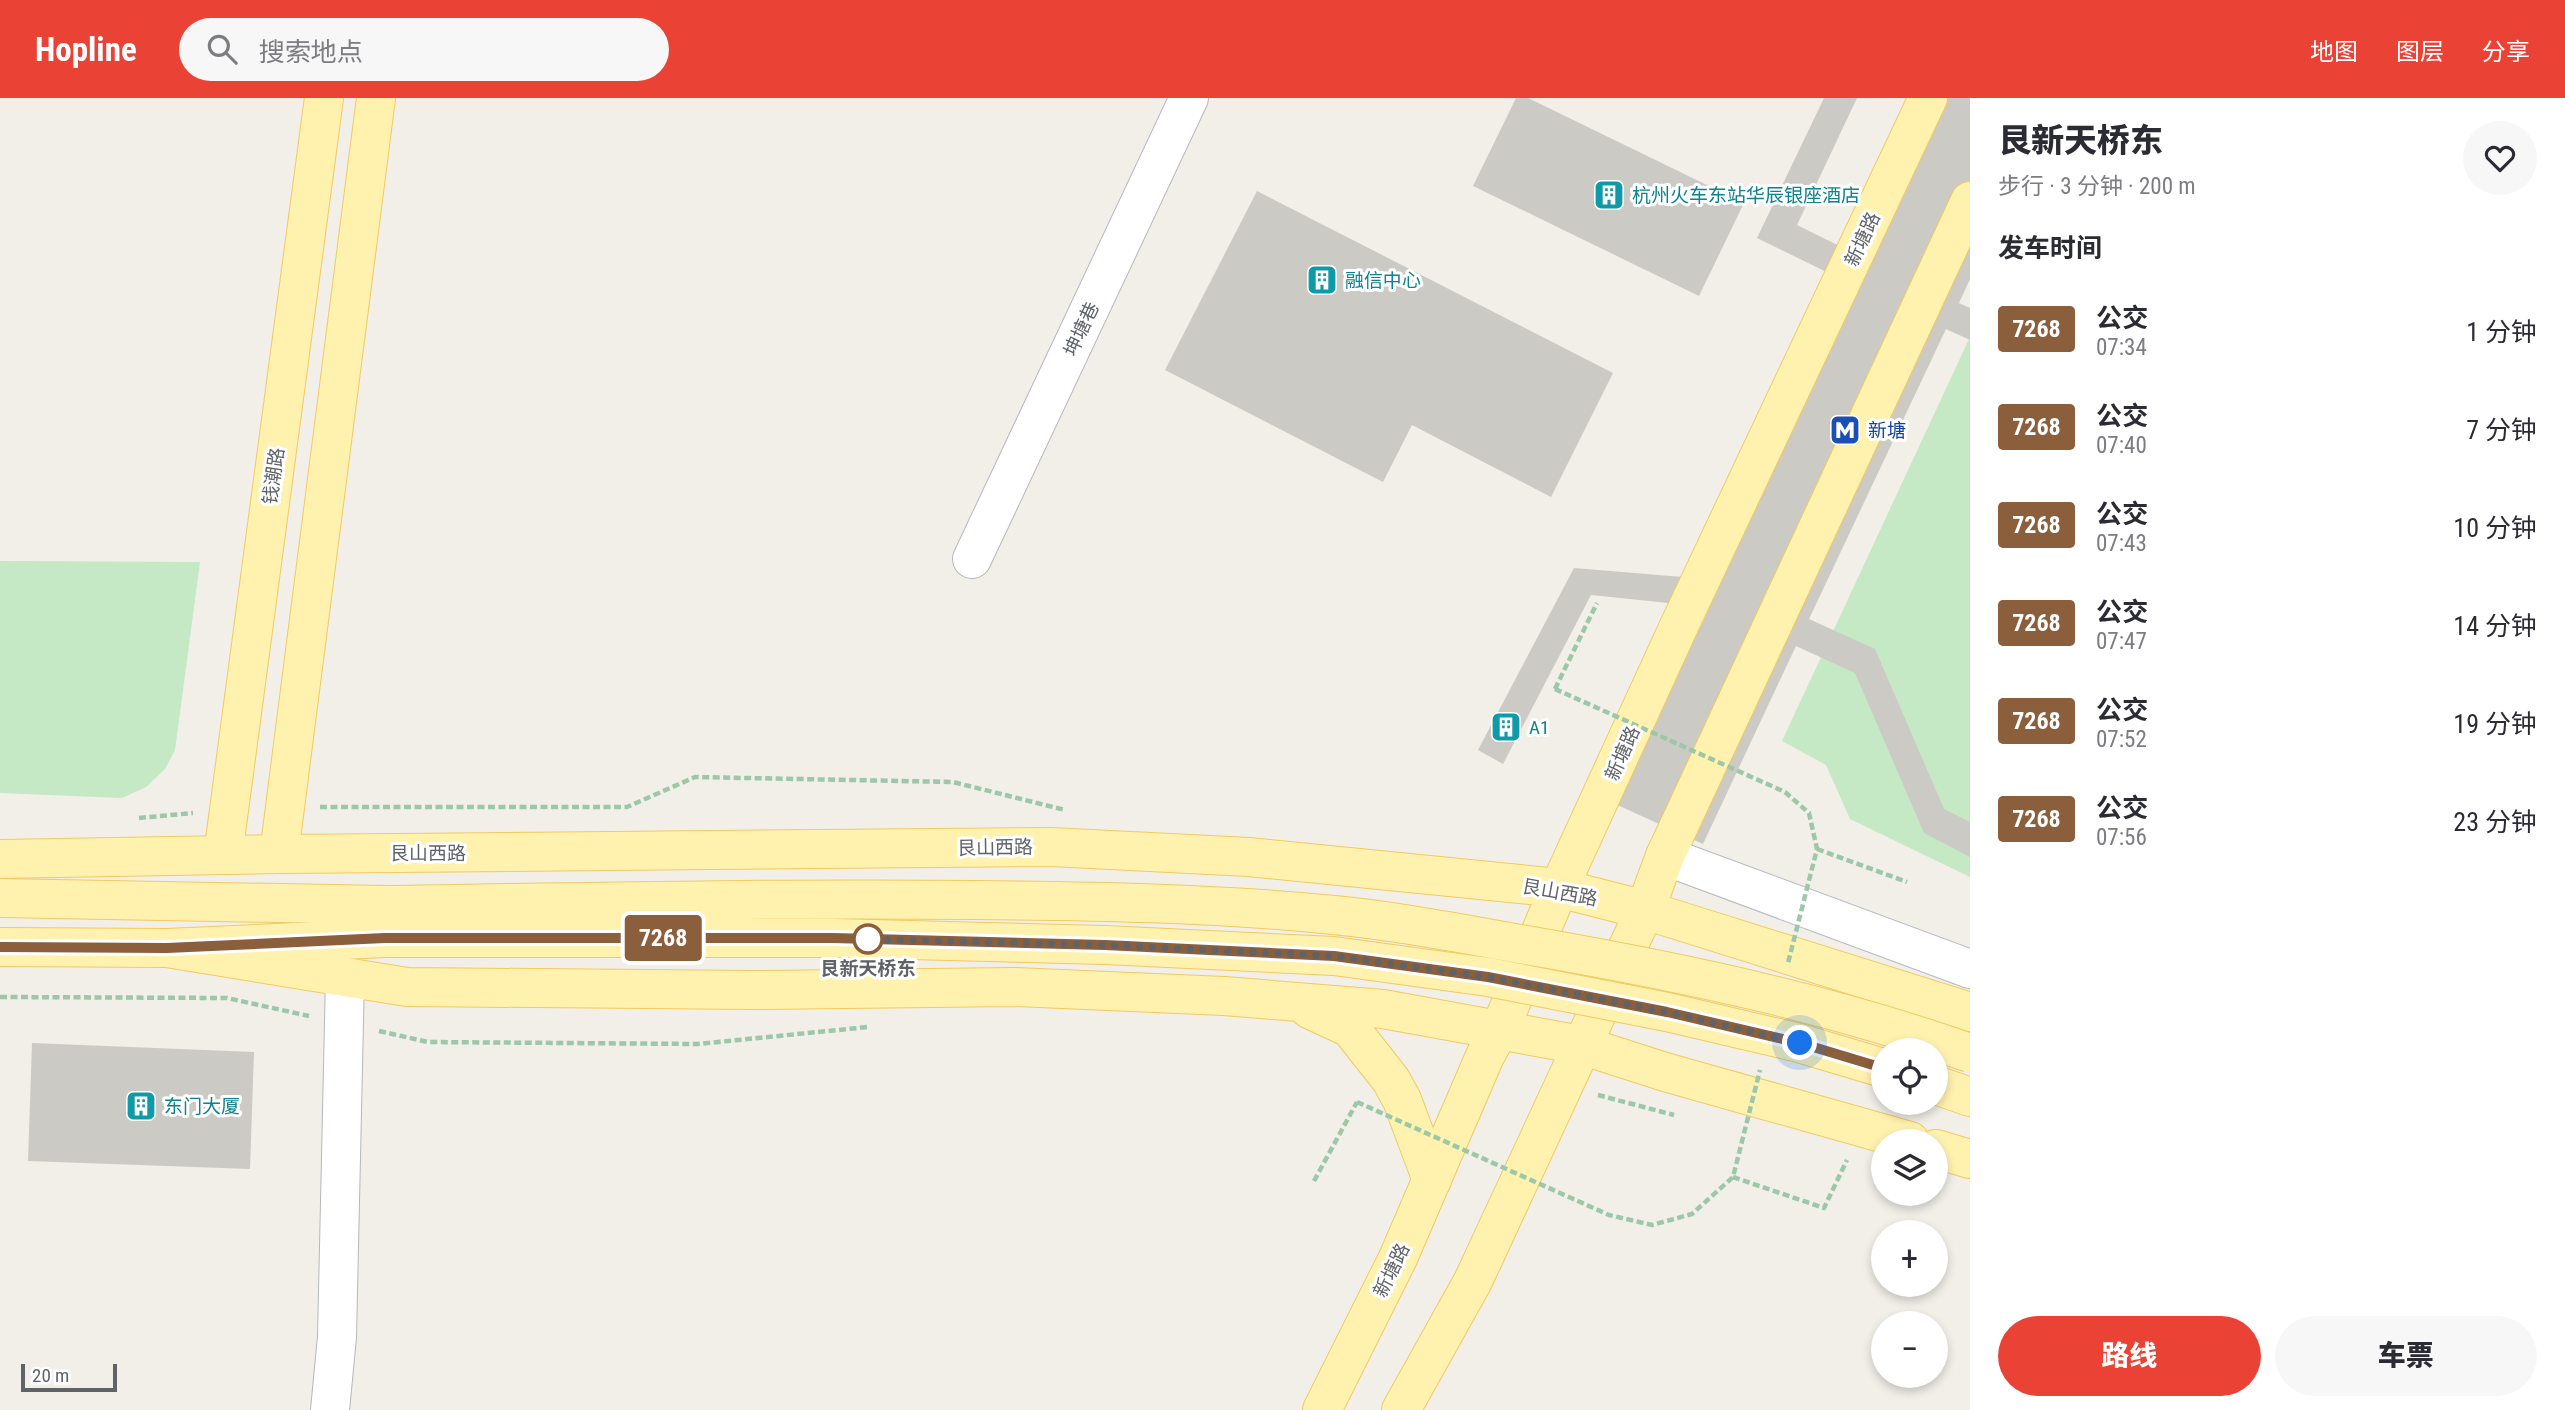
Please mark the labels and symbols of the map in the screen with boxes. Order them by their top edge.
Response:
building icon: 杭州火车东站华辰银座酒店 [1592,178,1626,212]
place label: 杭州火车东站华辰银座酒店 [1632,184,1860,207]
street label: 新塘路 [1840,209,1885,270]
building icon: 融信中心 [1305,263,1339,297]
place label: 融信中心 [1345,269,1421,292]
street label: 坤塘巷 [1059,299,1104,360]
metro station icon: 新塘 [1828,413,1862,447]
place label: 新塘 [1868,419,1906,442]
street label: 钱潮路 [258,446,289,506]
building icon: A1 [1489,710,1523,744]
place label: A1 [1529,716,1549,739]
street label: 新塘路 [1600,722,1645,784]
street label: 艮山西路 [957,835,1033,860]
street label: 艮山西路 [390,842,466,865]
street label: 艮山西路 [1520,875,1599,910]
line badge: 7268 [614,915,712,961]
marker: 艮新天桥东 [853,924,883,954]
place label: 艮新天桥东 [820,957,916,980]
your location [1782,1025,1817,1060]
building icon: 东门大厦 [124,1089,158,1123]
place label: 东门大厦 [164,1095,240,1118]
street label: 新塘路 [1369,1240,1414,1301]
scale bar [21,1361,117,1393]

